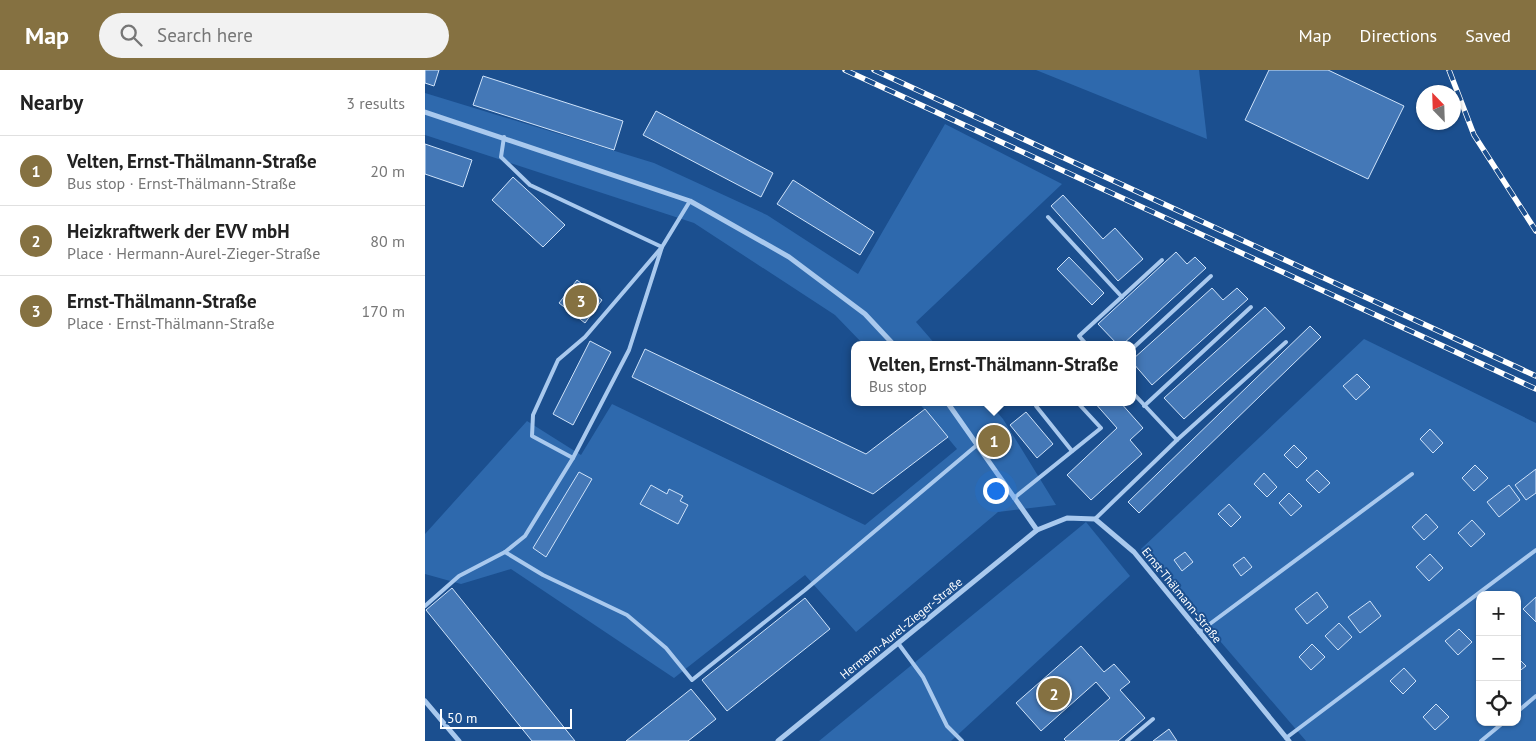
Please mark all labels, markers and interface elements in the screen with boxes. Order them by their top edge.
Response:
search box [99,13,449,58]
text: Map [25,20,69,51]
icon: search [117,21,145,49]
text: Search here [157,23,253,47]
text: Map [1299,24,1331,47]
text: Directions [1359,24,1437,47]
text: Saved [1465,24,1511,47]
north arrow [1416,85,1461,130]
text: Nearby [20,89,83,116]
text: 3 results [346,93,405,113]
text: Velten, Ernst-Thälmann-Straße [67,149,317,173]
text: 1 [31,161,41,181]
text: 20 m [370,161,405,181]
text: Bus stop · Ernst-Thälmann-Straße [67,173,296,193]
text: Heizkraftwerk der EVV mbH [67,219,290,243]
text: 2 [31,231,41,251]
text: 80 m [370,231,405,251]
text: Place · Hermann-Aurel-Zieger-Straße [67,243,320,263]
pin: 3 [565,282,597,320]
text: Ernst-Thälmann-Straße [67,289,257,313]
text: 3 [31,301,41,321]
text: 170 m [362,301,405,321]
text: Place · Ernst-Thälmann-Straße [67,313,275,333]
popup [851,341,1136,406]
text: Velten, Ernst-Thälmann-Straße [869,352,1118,376]
text: Bus stop [869,376,927,396]
pin: 1 [978,422,1010,460]
your location [983,478,1009,504]
street label: Ernst-Thälmann-Straße [1139,544,1225,646]
street label: Hermann-Aurel-Zieger-Straße [837,574,965,682]
map controls [1476,591,1521,726]
button: + [1476,591,1521,636]
button: − [1476,636,1521,681]
pin: 2 [1038,675,1070,713]
button: locate [1476,681,1521,726]
scale bar [440,706,573,729]
text: 50 m [447,709,477,727]

